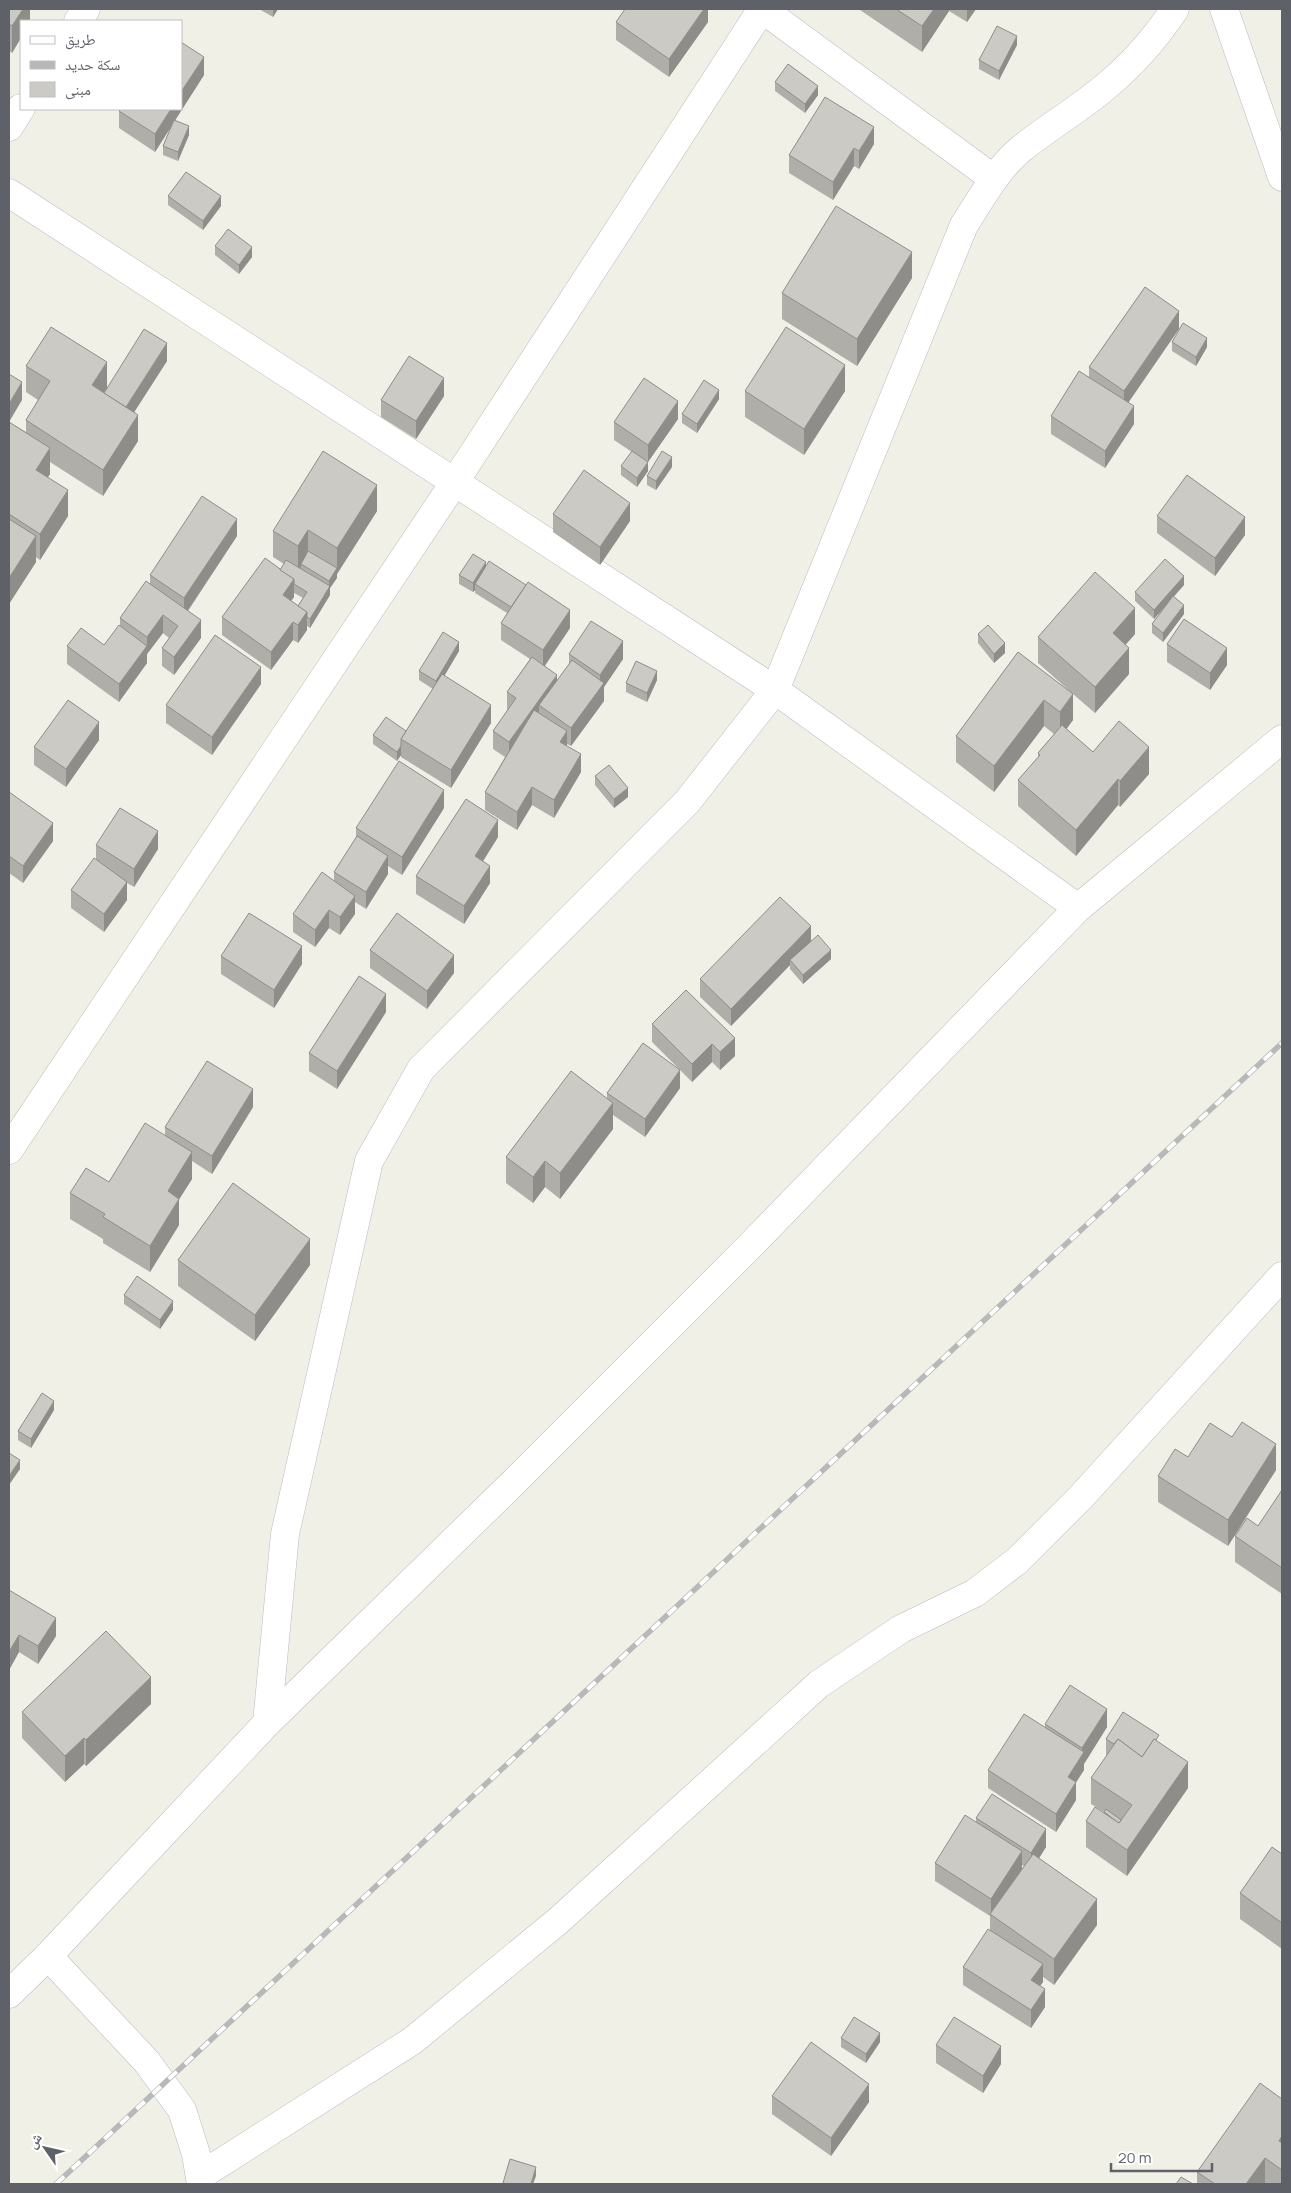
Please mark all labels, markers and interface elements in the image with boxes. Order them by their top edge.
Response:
legend [20,20,182,110]
text: طريق [65,29,96,50]
text: سكة حديد [65,54,121,75]
text: مبنى [65,79,91,100]
north arrow [20,2123,70,2173]
text: ش [22,2129,46,2152]
scale bar [1111,2140,1212,2172]
text: 20 m [1118,2147,1151,2168]

